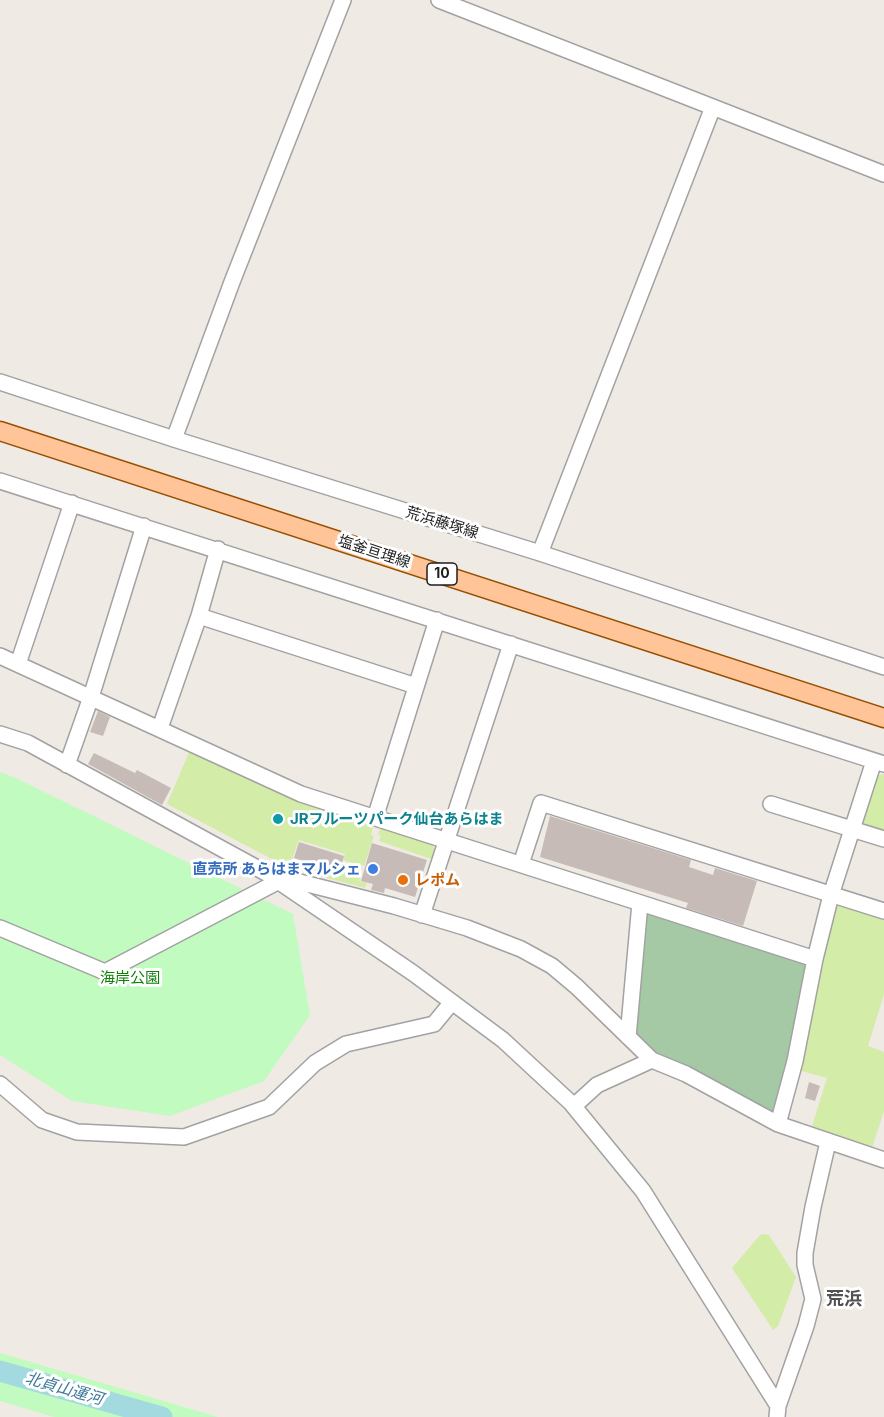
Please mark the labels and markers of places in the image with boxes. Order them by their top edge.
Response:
place label: JRフルーツパーク仙台あらはま [290,810,504,828]
marker: JRフルーツパーク仙台あらはま [271,812,285,826]
place label: 直売所 あらはまマルシェ [192,860,361,878]
marker: 直売所 あらはまマルシェ [366,862,380,876]
place label: レポム [415,871,460,889]
marker: レポム [396,873,410,887]

